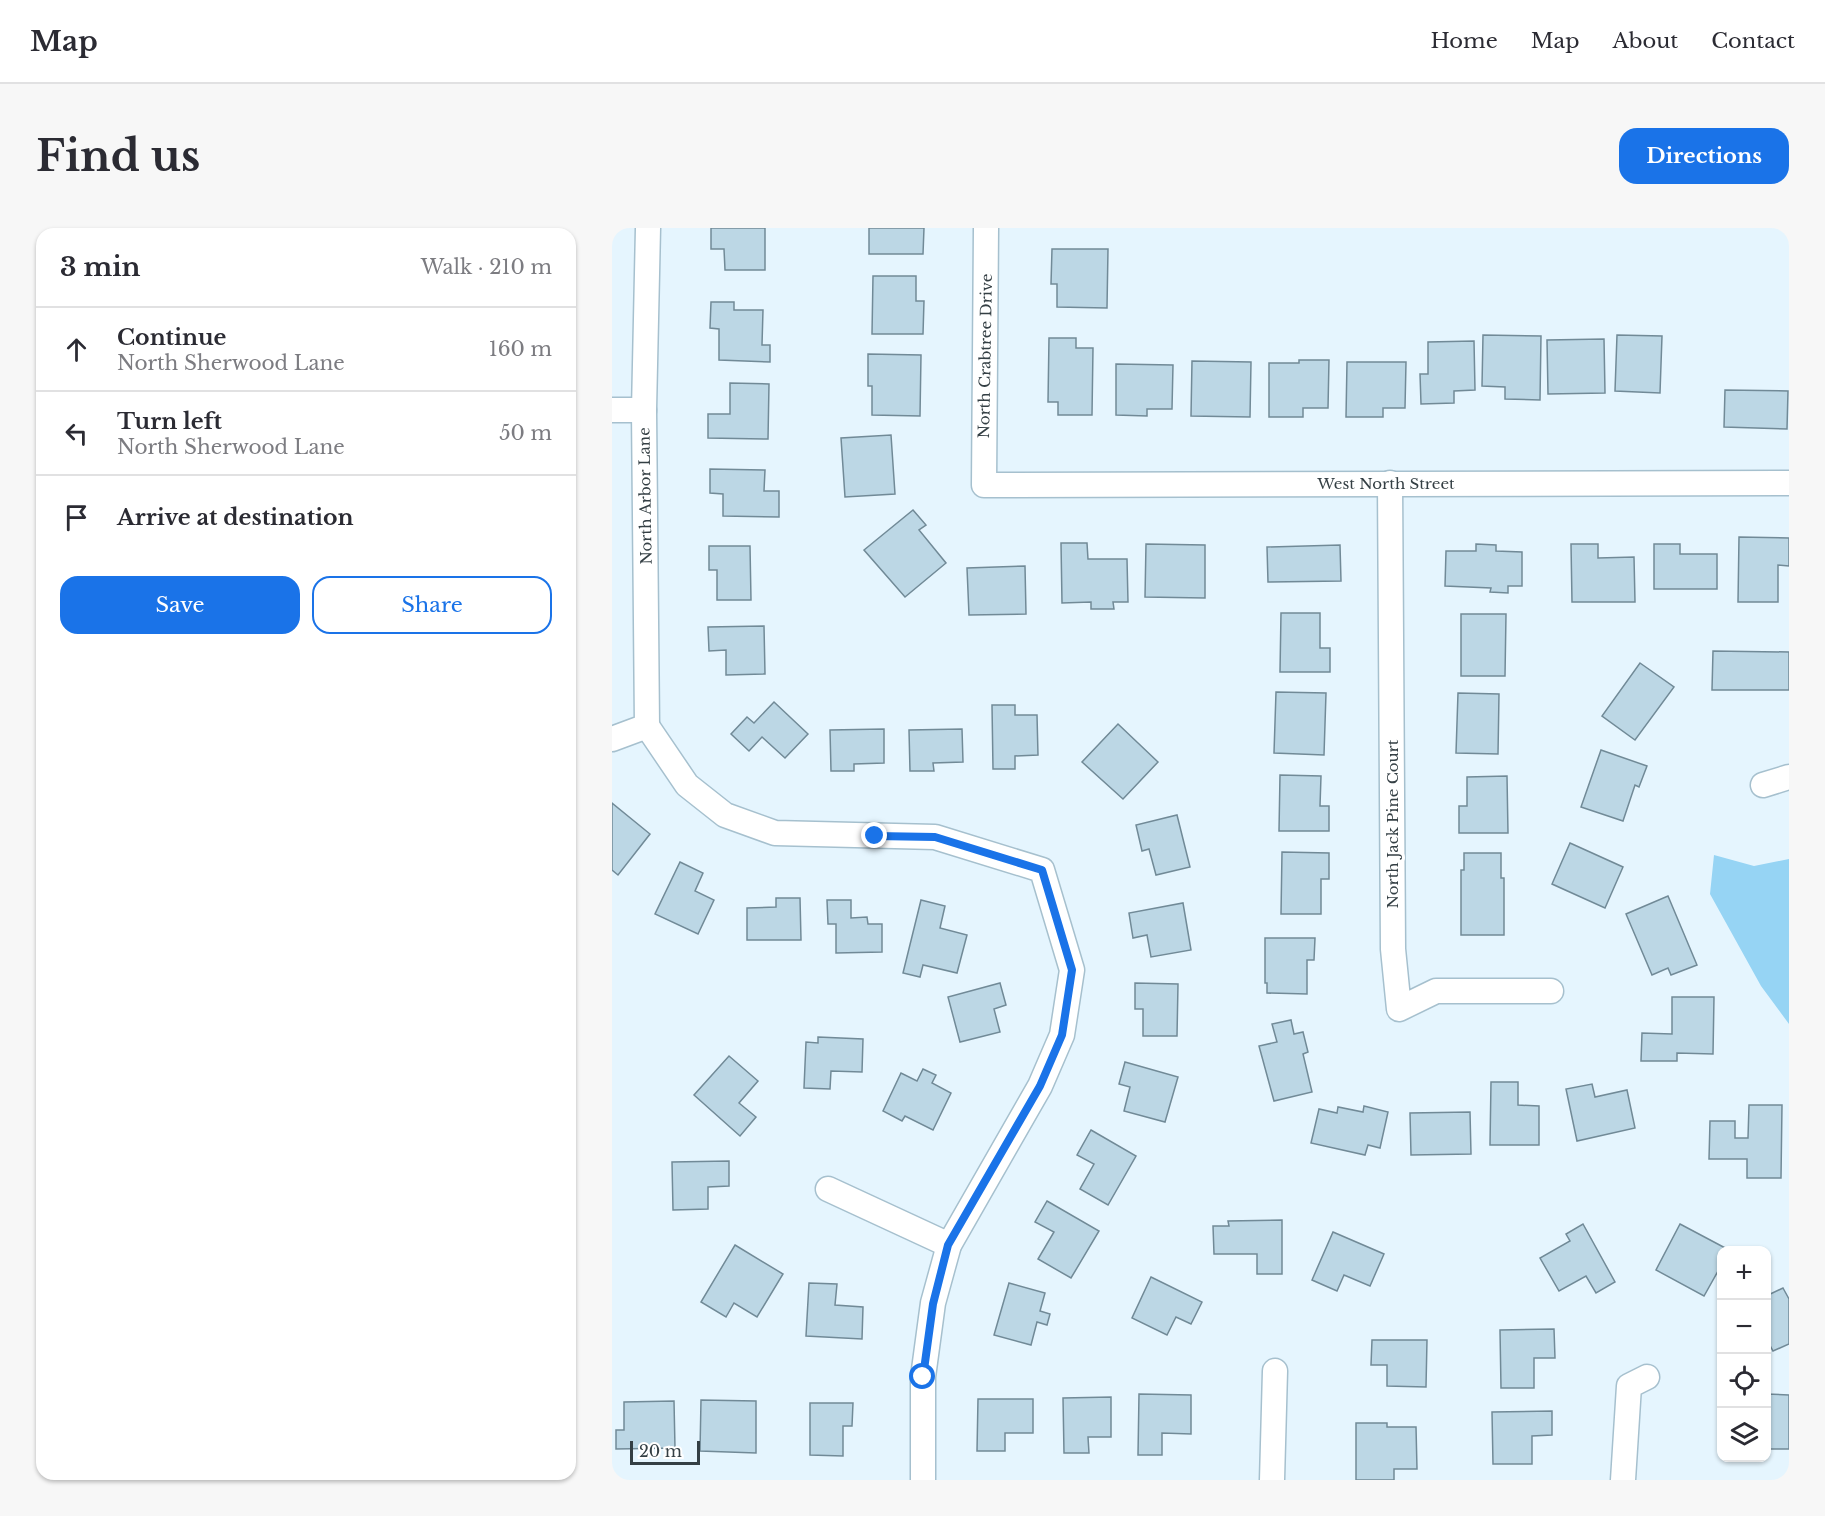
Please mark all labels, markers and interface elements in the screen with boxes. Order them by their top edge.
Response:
text: Map [30,24,98,59]
text: Home [1431,28,1498,54]
text: Map [1531,28,1579,54]
text: About [1612,28,1678,54]
text: Contact [1711,28,1795,54]
button: Directions [1619,128,1789,184]
text: Find us [36,130,200,182]
text: 3 min [60,251,141,283]
text: Walk · 210 m [421,255,552,279]
street label: North Crabtree Drive [974,274,996,438]
text: Continue [117,324,226,351]
icon: ahead [60,333,93,366]
text: 160 m [489,337,552,361]
text: North Sherwood Lane [117,351,345,375]
text: Turn left [117,408,222,435]
icon: left [60,417,93,450]
text: 50 m [499,421,552,445]
street label: North Arbor Lane [634,427,656,565]
text: North Sherwood Lane [117,435,345,459]
street label: West North Street [1316,474,1455,493]
icon: arrive [60,501,93,534]
text: Arrive at destination [117,504,354,531]
button: Save [60,576,300,634]
button: Share [312,576,552,634]
street label: North Jack Pine Court [1383,739,1402,908]
route end [861,822,887,848]
map controls [1717,1246,1771,1462]
button: + [1717,1246,1771,1300]
button: − [1717,1300,1771,1354]
button: locate [1717,1354,1771,1408]
route start [909,1363,935,1389]
button: layers [1717,1408,1771,1462]
scale bar [630,1438,700,1466]
text: 20 m [639,1441,682,1461]

